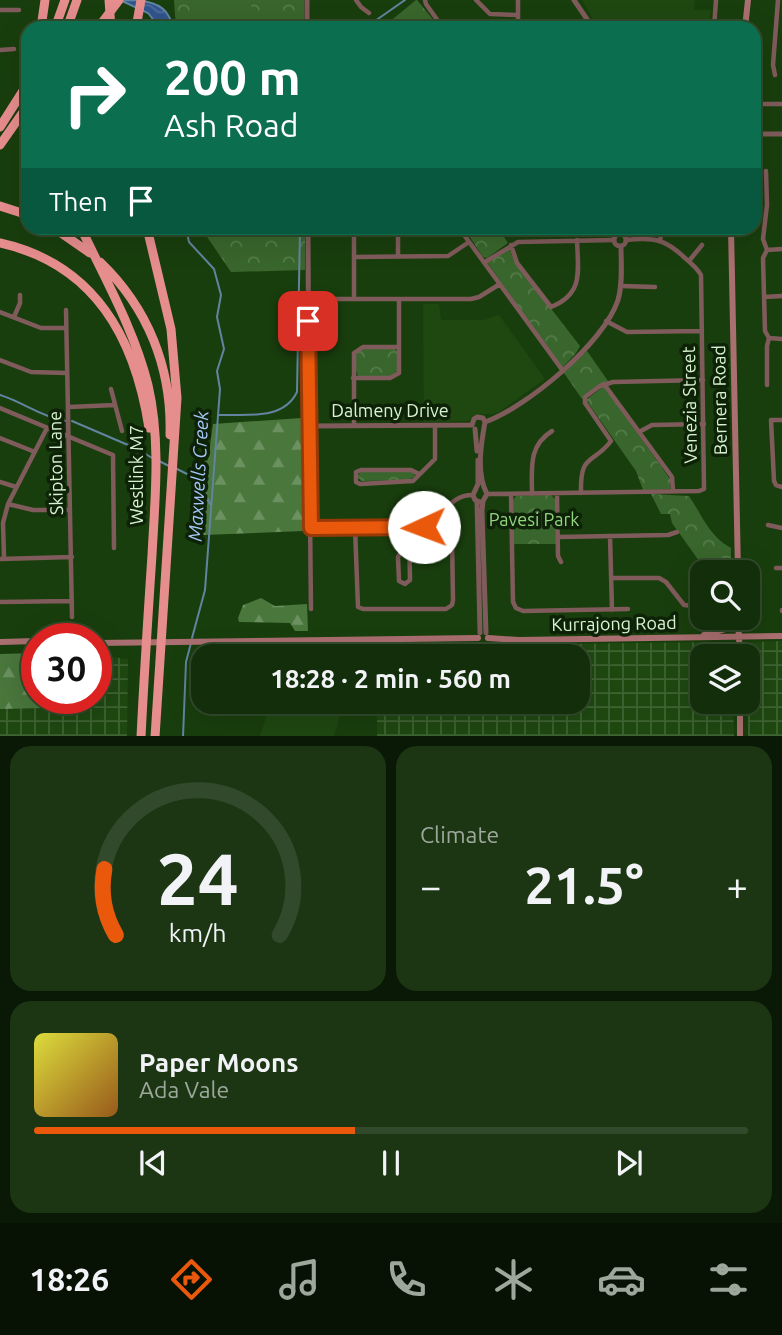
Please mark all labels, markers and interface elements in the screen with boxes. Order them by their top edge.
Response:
icon: right [49,49,140,140]
text: 200 m [164,49,301,104]
text: Ash Road [164,107,298,143]
icon: arrive [122,182,160,220]
text: Then [49,187,108,216]
pin [278,291,338,351]
icon: arrive [289,302,327,340]
street label: Bernera Road [708,345,730,455]
street label: Venezia Street [678,346,700,464]
street label: Dalmeny Drive [331,400,449,420]
water label: Maxwells Creek [184,410,212,542]
street label: Skipton Lane [44,411,66,515]
street label: Westlink M7 [126,425,146,525]
position arrow [387,490,461,564]
park label: Pavesi Park [489,509,579,529]
map controls [690,560,760,714]
button: search [690,560,760,630]
street label: Kurrajong Road [551,612,677,634]
speed limit sign: 30 [21,623,112,714]
button: layers [690,644,760,714]
text: 18:28 · 2 min · 560 m [270,664,511,693]
text: Climate [420,822,499,847]
text: 24 [157,837,239,919]
text: 21.5° [524,856,644,914]
text: − [420,865,441,907]
text: + [727,865,748,907]
text: km/h [169,918,227,946]
text: Paper Moons [139,1048,298,1077]
text: Ada Vale [139,1077,229,1102]
icon: previous [134,1144,172,1182]
icon: pause [372,1144,410,1182]
icon: next [610,1144,648,1182]
icon: directions [167,1255,216,1304]
icon: music [275,1255,324,1304]
icon: phone [382,1255,431,1304]
icon: climate [489,1255,538,1304]
icon: car [597,1255,646,1304]
icon: filters [704,1255,753,1304]
text: 18:26 [29,1261,109,1297]

